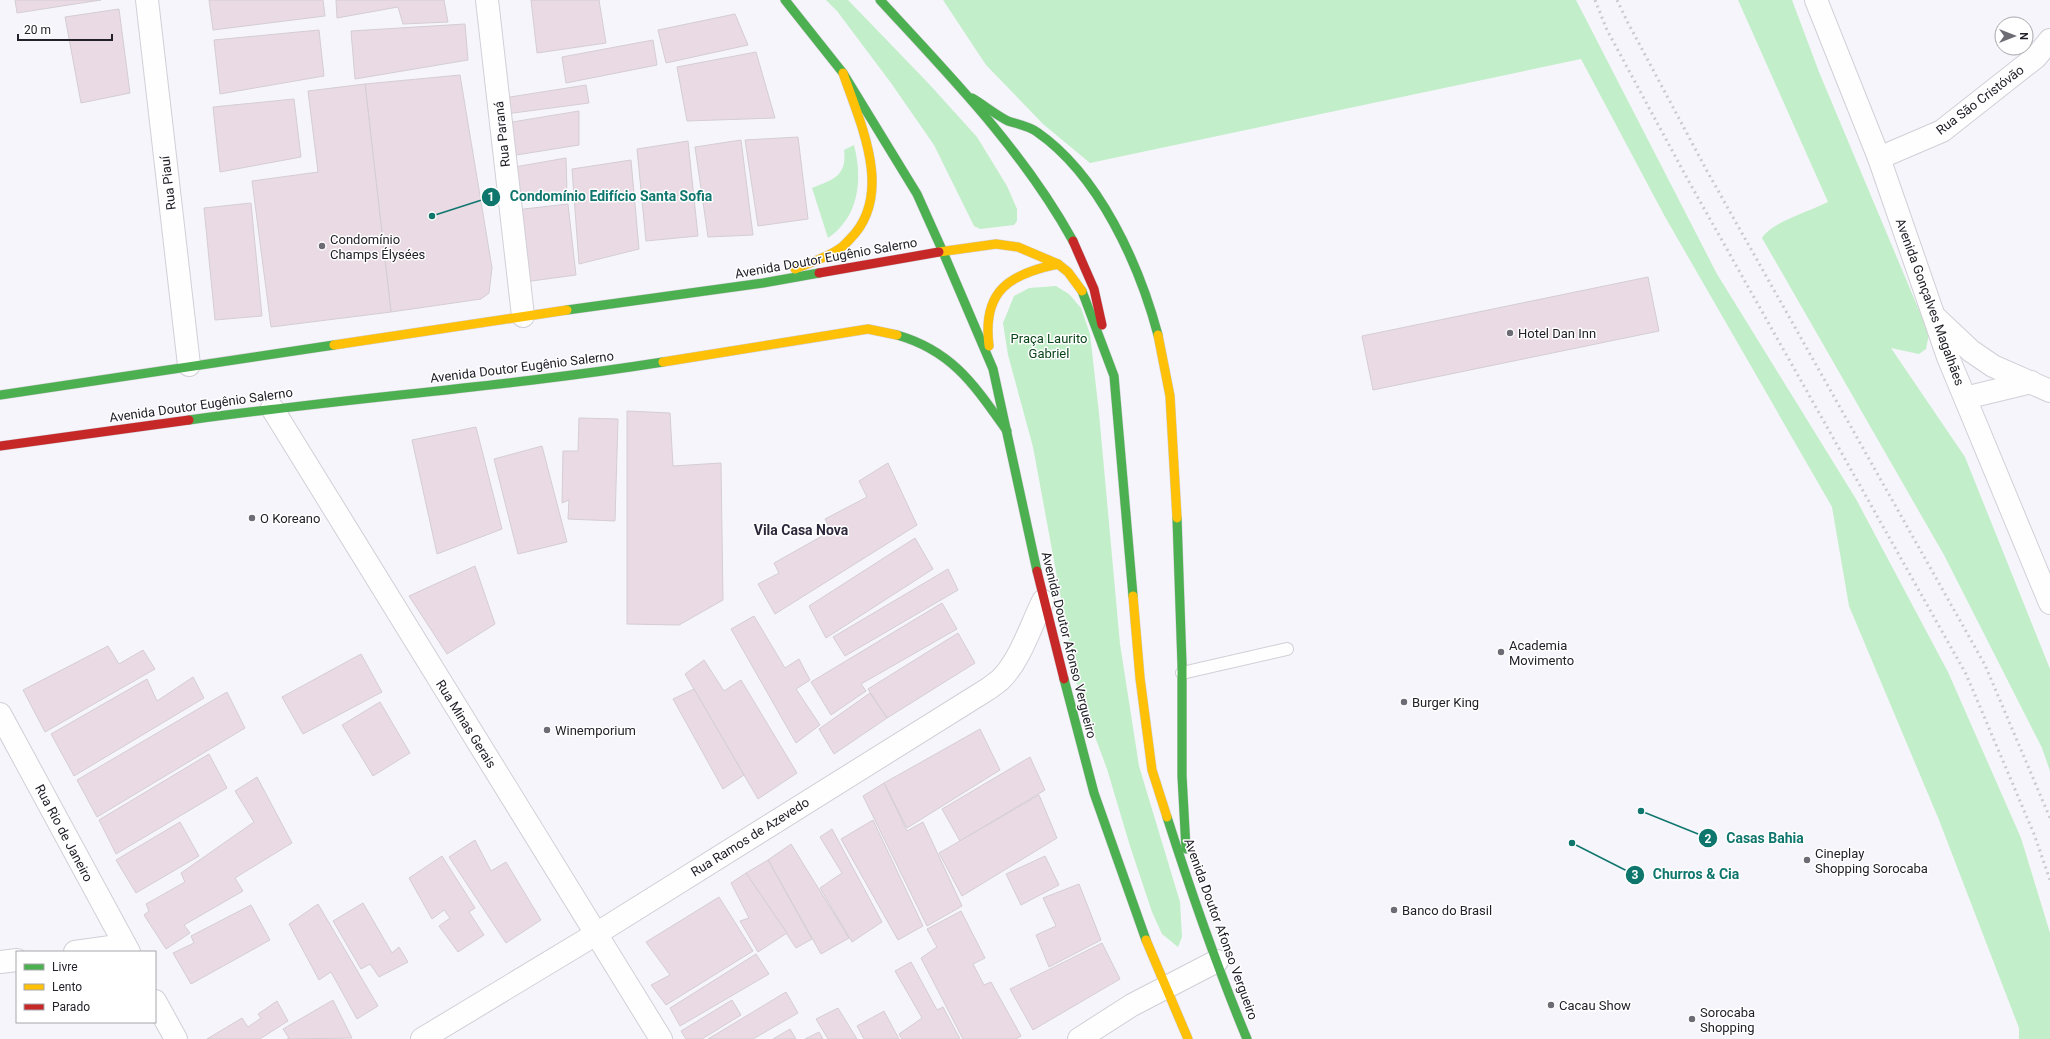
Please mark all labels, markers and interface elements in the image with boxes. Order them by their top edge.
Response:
scale bar [18,16,112,42]
north arrow [1994,16,2034,56]
text: 20 m [24,23,51,37]
text: N [2017,32,2030,40]
street label: Rua São Cristóvão [1933,62,2027,138]
street label: Rua Paraná [491,100,513,168]
street label: Rua Piauí [157,154,179,211]
callout: Condomínio Edifício Santa Sofia [481,184,720,210]
text: Condomínio Edifício Santa Sofia [510,188,713,204]
text: 1 [488,190,494,204]
street label: Avenida Gonçalves Magalhães [1893,216,1967,388]
place label: Condomínio Champs Élysées [330,232,426,262]
street label: Avenida Doutor Eugênio Salerno [734,235,918,281]
marker: Condomínio Champs Élysées [317,241,327,251]
place label: Hotel Dan Inn [1518,326,1596,341]
marker: Hotel Dan Inn [1505,328,1515,338]
park label: Praça Laurito Gabriel [1011,331,1087,361]
street label: Avenida Doutor Eugênio Salerno [429,348,615,386]
street label: Avenida Doutor Eugênio Salerno [108,385,294,425]
place label: O Koreano [260,511,320,526]
marker: O Koreano [247,513,257,523]
district label: Vila Casa Nova [754,522,849,538]
street label: Avenida Doutor Afonso Vergueiro [1039,550,1099,740]
place label: Academia Movimento [1509,638,1574,668]
marker: Academia Movimento [1496,647,1506,657]
street label: Rua Minas Gerais [433,677,499,771]
place label: Burger King [1412,695,1479,710]
marker: Burger King [1399,697,1409,707]
place label: Winemporium [555,723,636,738]
marker: Winemporium [542,725,552,735]
street label: Rua Rio de Janeiro [32,782,96,884]
street label: Rua Ramos de Azevedo [688,795,812,879]
callout: Casas Bahia [1698,825,1811,851]
text: Casas Bahia [1726,830,1804,846]
text: 2 [1705,832,1712,846]
street label: Avenida Doutor Afonso Vergueiro [1181,836,1261,1022]
place label: Cineplay Shopping Sorocaba [1815,846,1928,876]
marker: Cineplay Shopping Sorocaba [1802,855,1812,865]
callout: Churros & Cia [1625,862,1747,888]
text: Churros & Cia [1653,866,1740,882]
text: 3 [1632,868,1639,882]
place label: Banco do Brasil [1402,903,1492,918]
marker: Banco do Brasil [1389,905,1399,915]
legend [16,951,156,1023]
text: Livre [52,960,78,974]
text: Lento [52,980,82,994]
place label: Cacau Show [1559,998,1631,1013]
text: Parado [52,1000,90,1014]
marker: Cacau Show [1546,1000,1556,1010]
place label: Sorocaba Shopping [1700,1005,1755,1035]
marker: Sorocaba Shopping [1687,1014,1697,1024]

